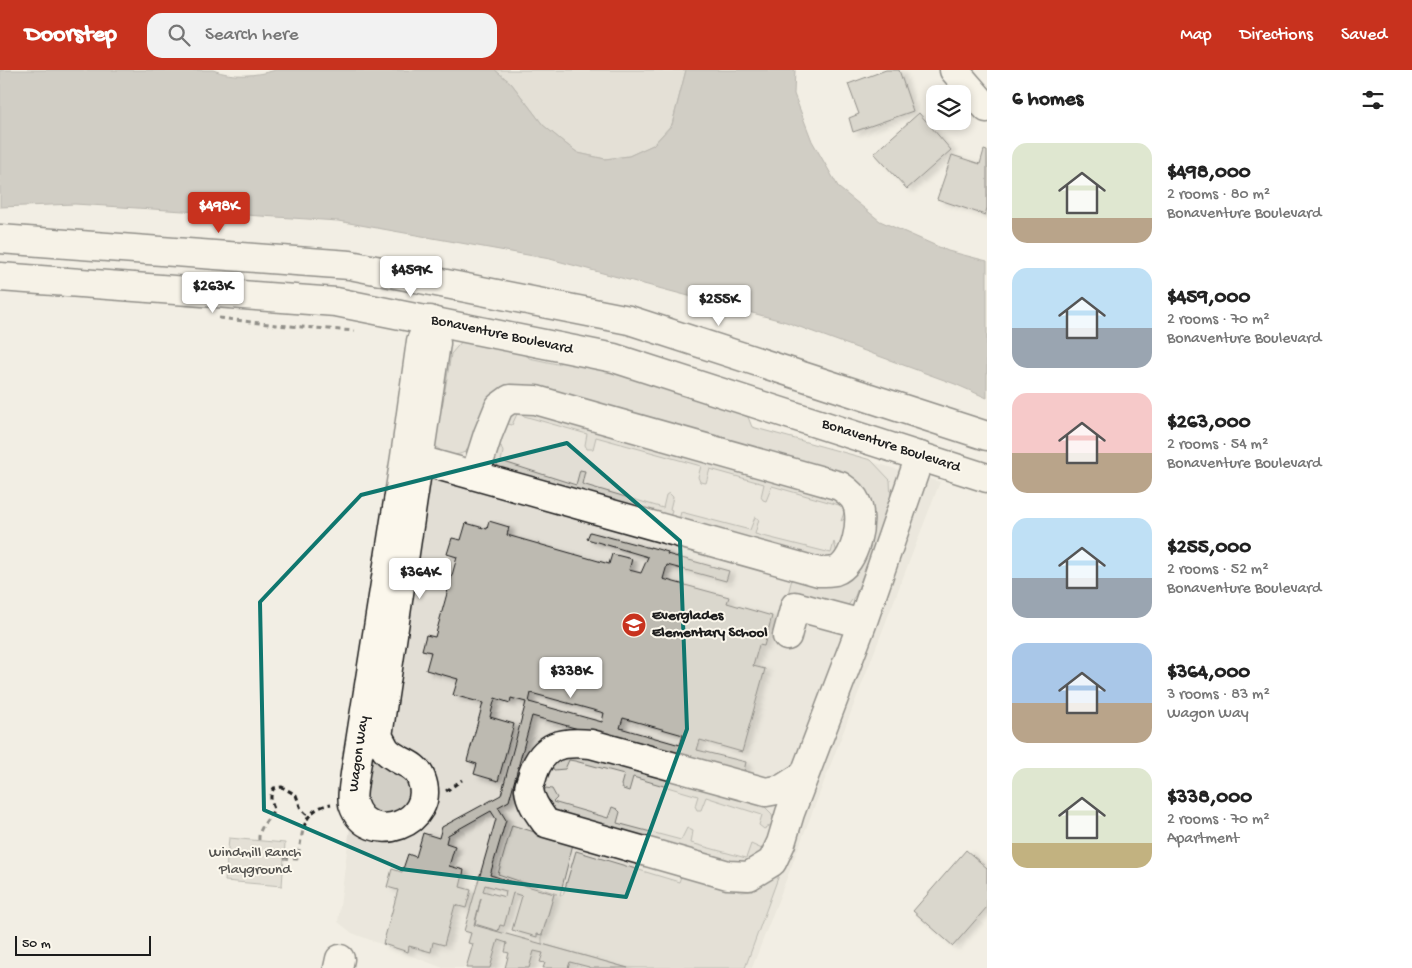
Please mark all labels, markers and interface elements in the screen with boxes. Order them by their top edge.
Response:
search box [147,13,497,58]
text: Doorstep [25,21,117,50]
icon: search [165,21,193,49]
text: Search here [205,24,299,47]
text: Map [1180,25,1212,46]
text: Directions [1240,25,1313,46]
text: Saved [1341,25,1387,46]
map controls [926,85,971,130]
button: layers [926,85,971,130]
icon: filters [1359,86,1387,114]
text: 6 homes [1012,88,1083,113]
text: $498,000 [1167,161,1251,186]
icon: home [1052,163,1112,223]
text: 2 rooms · 80 m² [1167,186,1270,205]
pin: $498K [184,191,254,234]
text: $498K [199,198,239,217]
text: Bonaventure Boulevard [1167,205,1321,224]
pin: $459K [376,256,446,298]
text: $459K [391,262,431,281]
pin: $263K [178,272,248,314]
text: $263K [193,278,233,297]
pin: $255K [684,284,754,327]
text: $459,000 [1167,286,1250,311]
icon: home [1052,288,1112,348]
text: $255K [699,291,739,310]
street label: Bonaventure Boulevard [428,311,576,359]
text: 2 rooms · 70 m² [1167,311,1270,330]
text: Bonaventure Boulevard [1167,330,1321,349]
text: $263,000 [1167,411,1251,436]
icon: home [1052,413,1112,473]
street label: Bonaventure Boulevard [818,415,964,477]
text: 2 rooms · 54 m² [1167,436,1268,455]
text: Bonaventure Boulevard [1167,455,1321,474]
text: $255,000 [1167,536,1251,561]
icon: home [1052,538,1112,598]
pin: $364K [385,558,455,600]
text: 2 rooms · 52 m² [1167,561,1269,580]
text: $364K [400,564,440,583]
text: Bonaventure Boulevard [1167,580,1321,599]
place label: Everglades Elementary School [652,607,768,642]
school or university icon: Everglades Elementary School [621,612,647,638]
pin: $338K [536,656,606,699]
text: $364,000 [1167,661,1250,686]
text: $338K [550,663,592,682]
icon: home [1052,663,1112,723]
text: 3 rooms · 83 m² [1167,686,1270,705]
text: Wagon Way [1167,705,1249,724]
street label: Wagon Way [345,714,373,793]
text: $338,000 [1167,786,1252,811]
icon: home [1052,788,1112,848]
text: 2 rooms · 70 m² [1167,811,1270,830]
text: Apartment [1167,830,1239,849]
park label: Windmill Ranch Playground [209,844,301,879]
scale bar [15,933,151,956]
text: 50 m [22,936,51,953]

